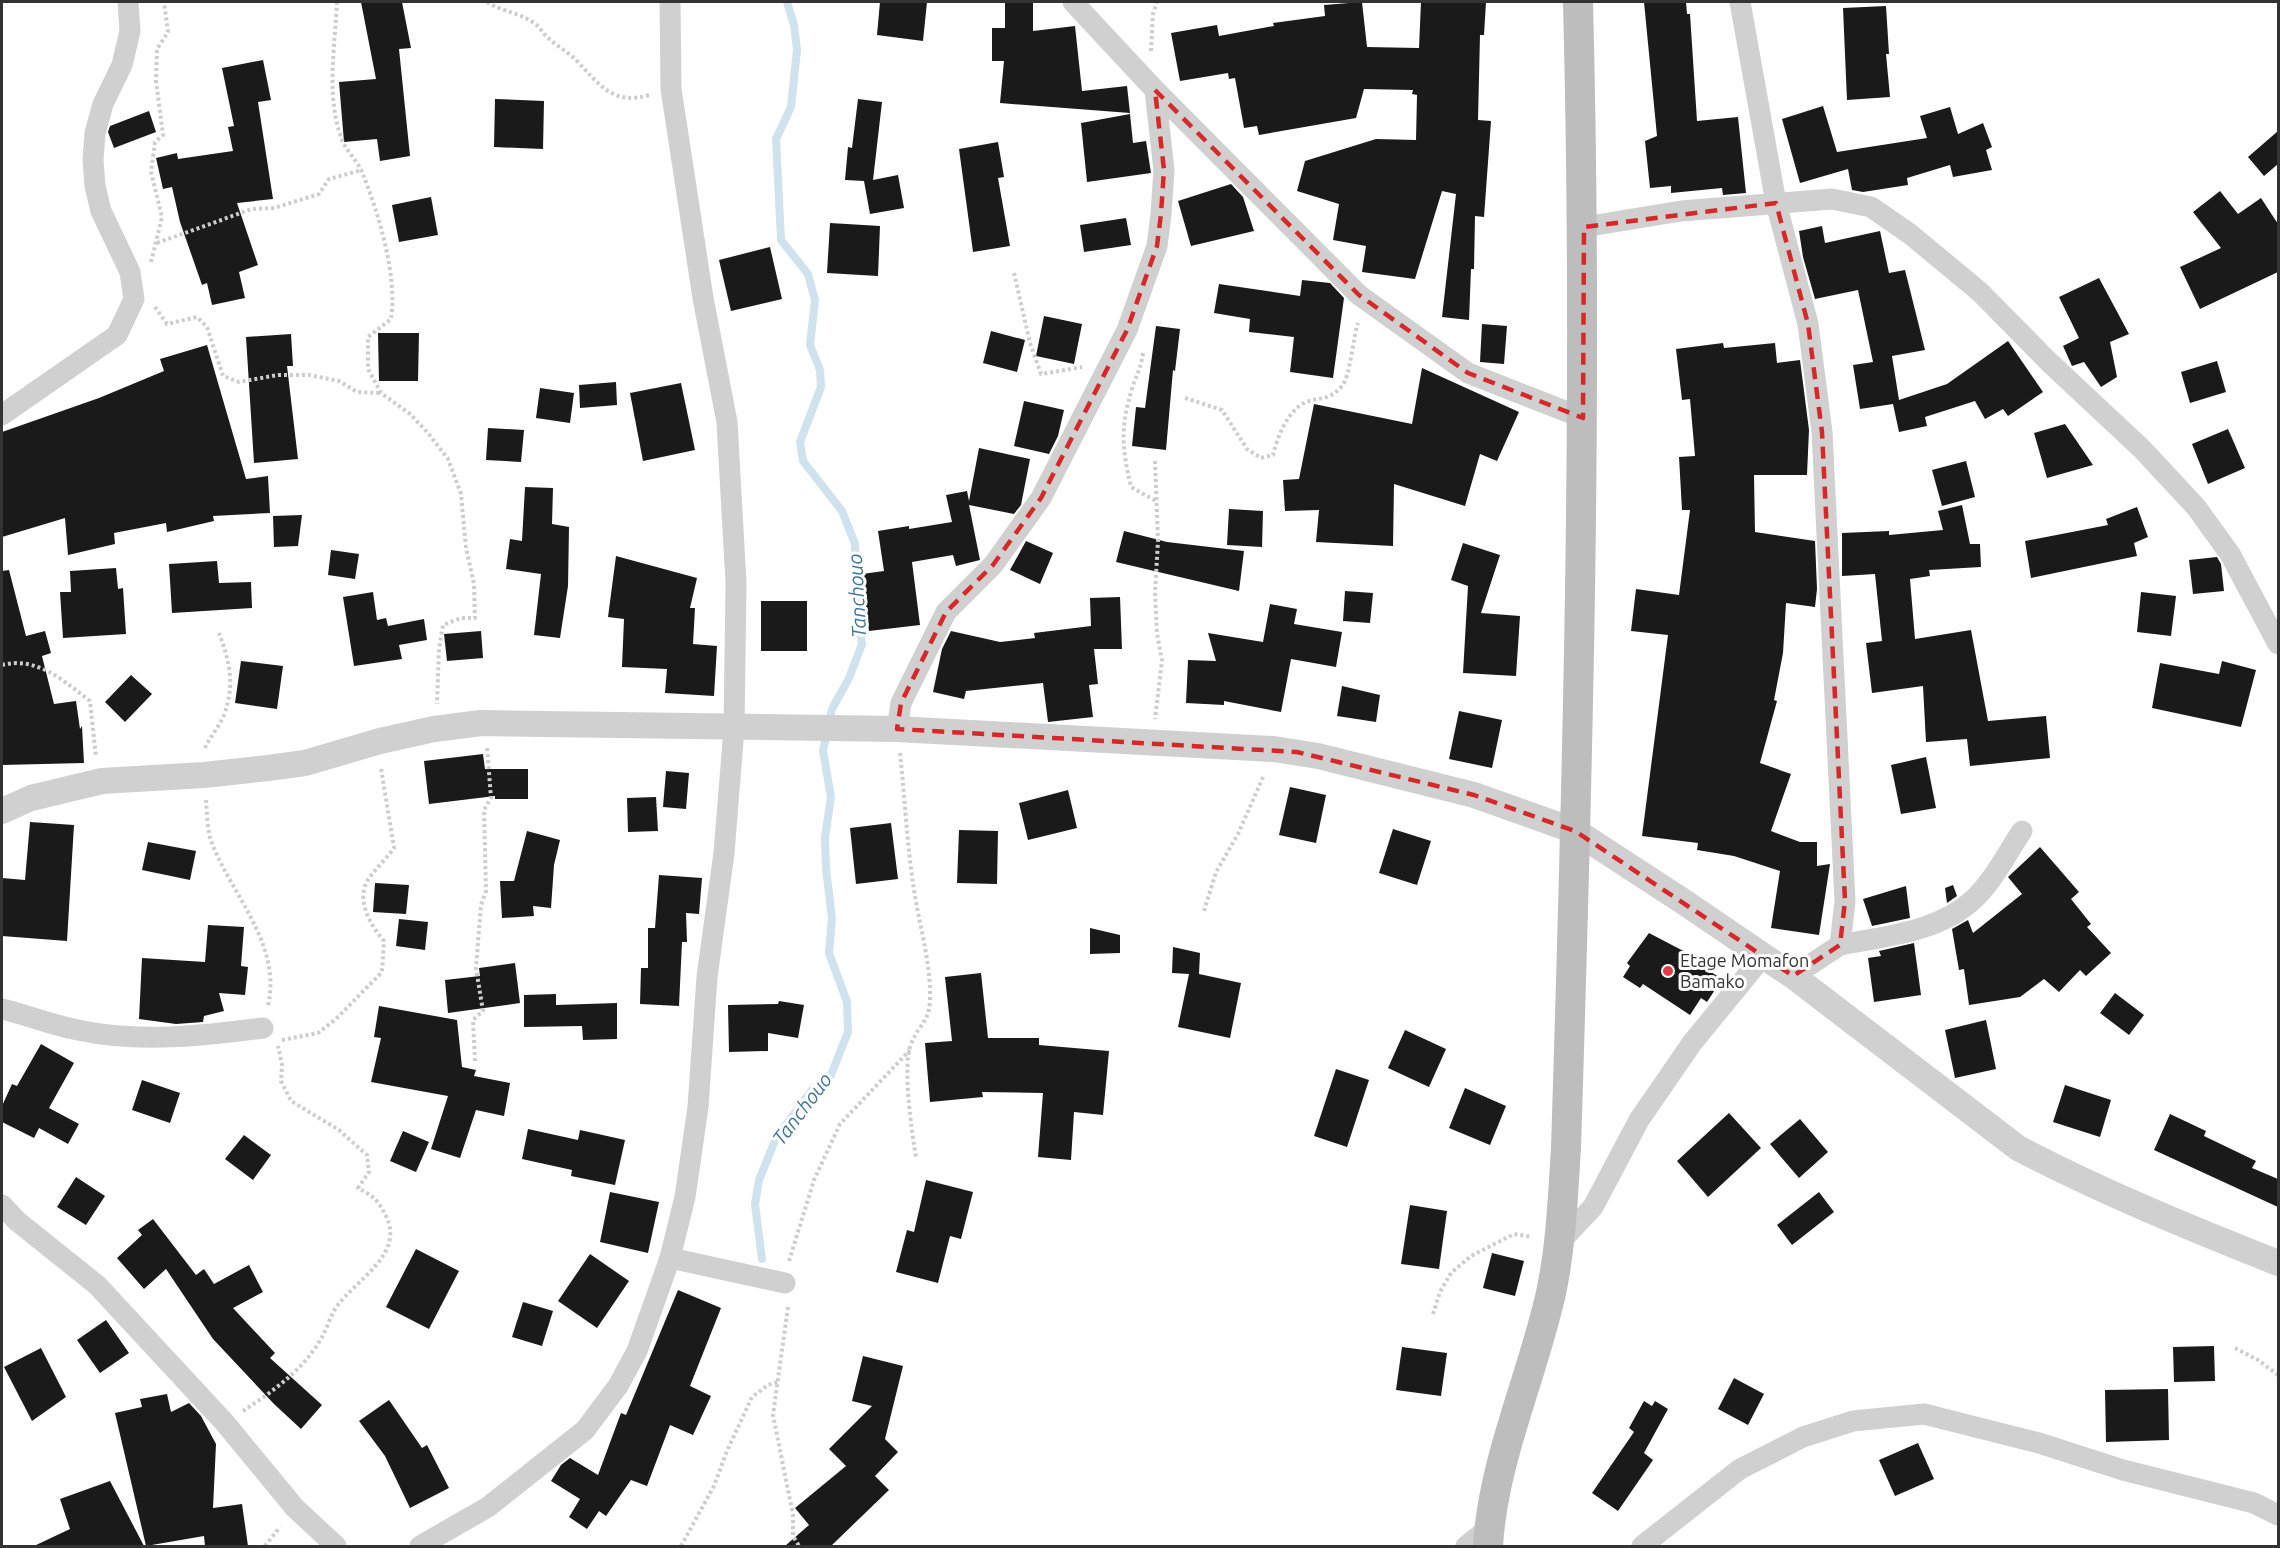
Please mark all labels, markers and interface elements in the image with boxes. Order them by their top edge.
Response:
water label: Tanchouo [843,553,870,639]
place label: Etage Momafon Bamako [1680,950,1809,991]
marker: Etage Momafon Bamako [1661,964,1675,978]
water label: Tanchouo [767,1068,836,1149]

